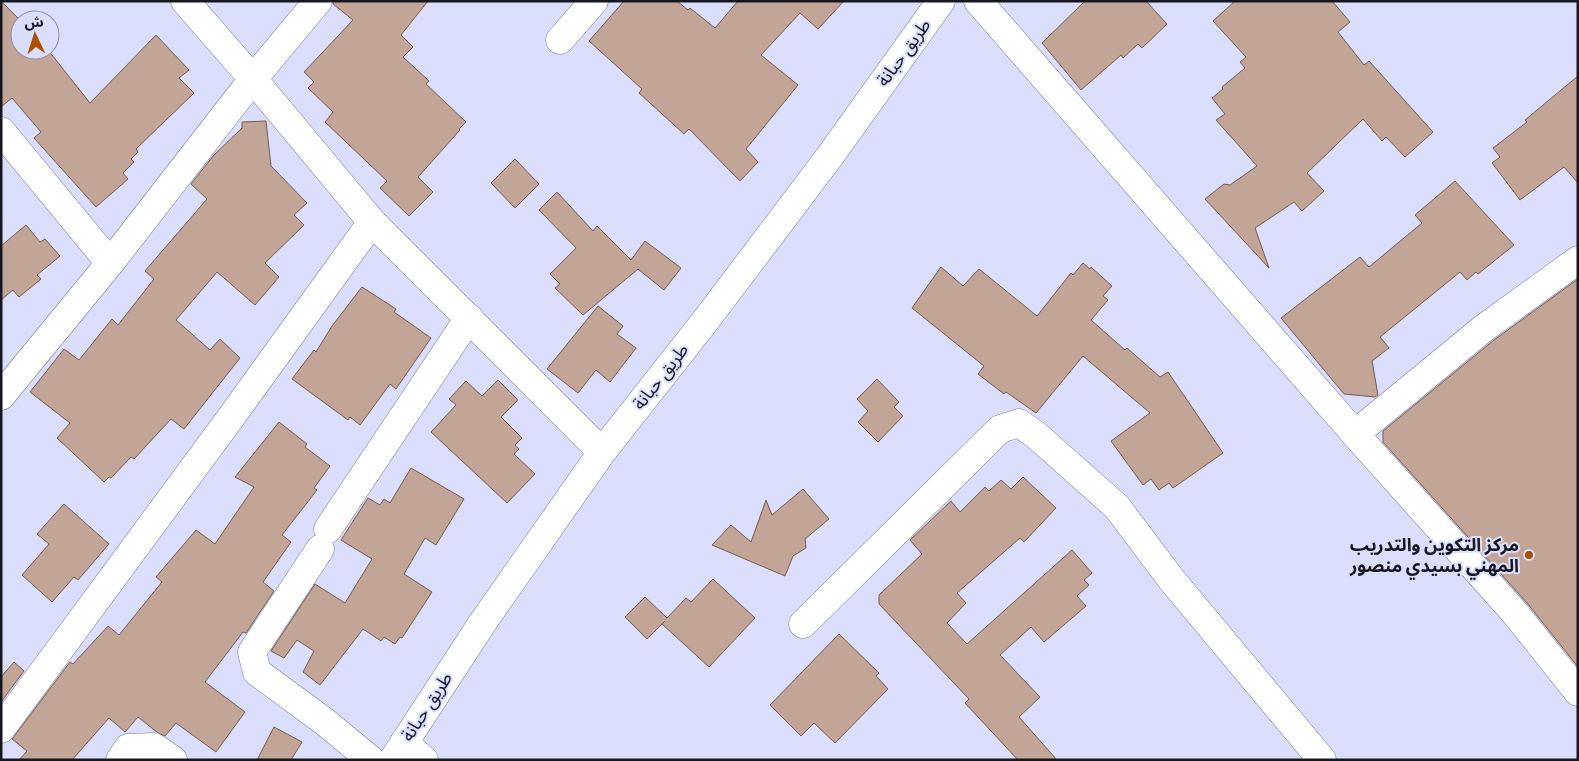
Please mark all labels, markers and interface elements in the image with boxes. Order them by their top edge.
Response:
north arrow [10,10,60,60]
text: ش [24,12,44,34]
street label: طريق حبانة [871,14,937,92]
street label: طريق حبانة [627,339,695,415]
place label: مركز التكوين والتدريب المهني بسيدي منصور [1349,533,1519,580]
marker: مركز التكوين والتدريب المهني بسيدي منصور [1523,549,1535,561]
street label: طريق حبانة [395,668,459,746]

